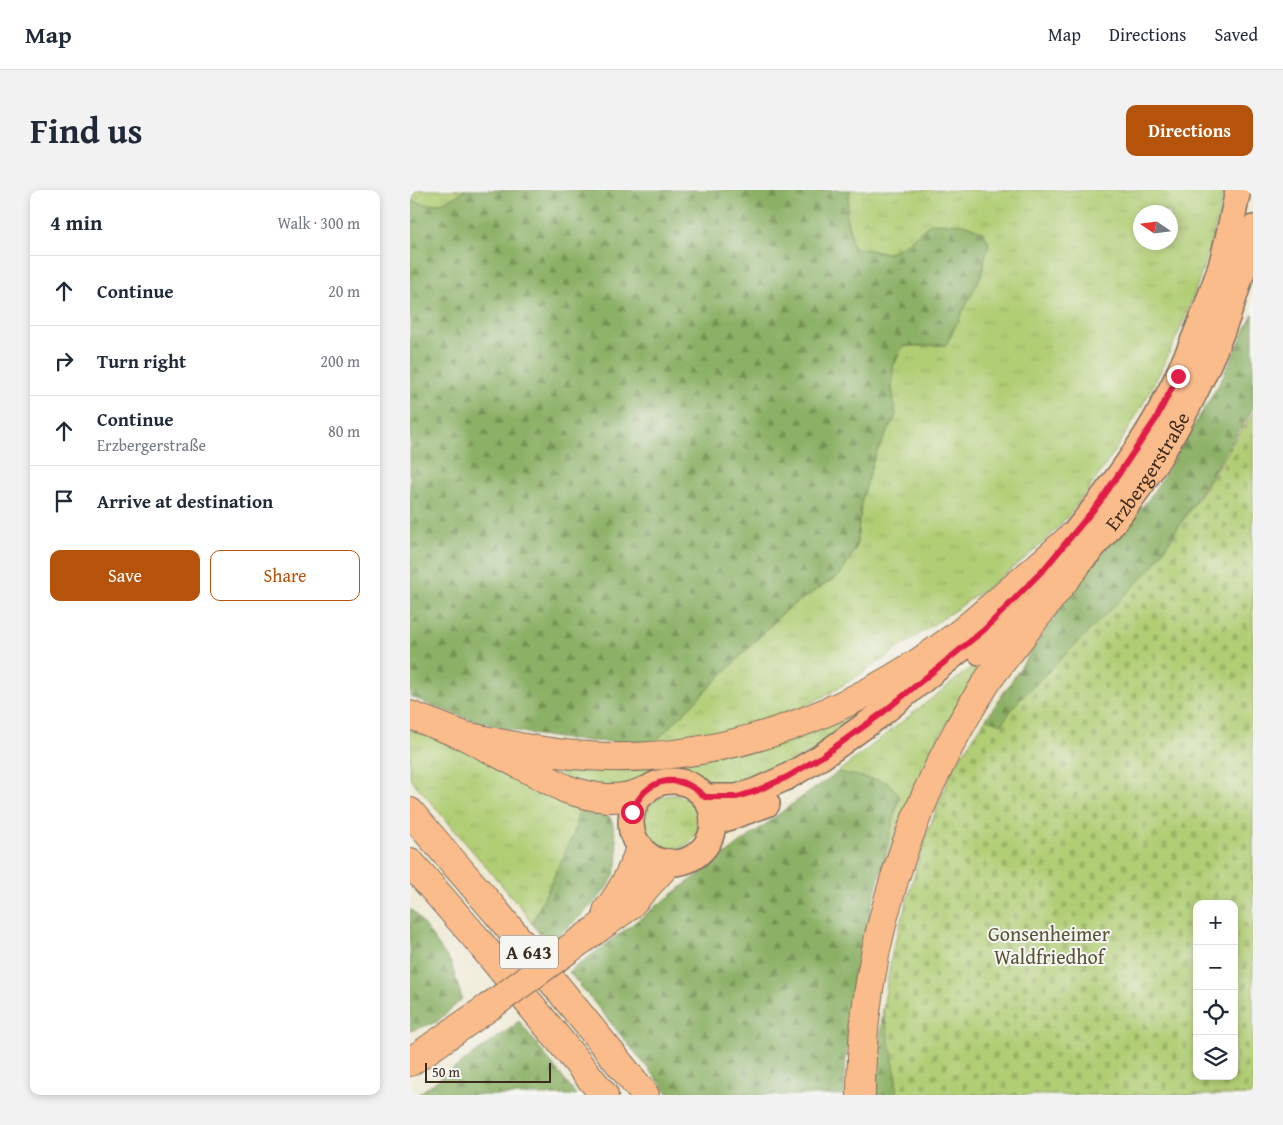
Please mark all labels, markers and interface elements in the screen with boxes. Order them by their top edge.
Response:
text: Map [25,17,72,52]
text: Map [1048,21,1081,48]
text: Directions [1109,21,1186,48]
text: Saved [1214,21,1258,48]
text: Find us [30,105,143,156]
button: Directions [1126,105,1253,156]
north arrow [1133,205,1178,250]
text: 4 min [50,207,102,238]
text: Walk · 300 m [277,211,360,235]
icon: ahead [50,277,78,305]
text: Continue [97,277,174,305]
text: 20 m [328,279,360,303]
icon: right [50,347,78,375]
text: Turn right [97,347,186,375]
text: 200 m [320,349,360,373]
route end [1167,365,1190,388]
text: Continue [97,405,174,433]
street label: Erzbergerstraße [1098,407,1196,536]
icon: ahead [50,417,78,445]
text: 80 m [328,419,360,443]
text: Erzbergerstraße [97,433,206,457]
icon: arrive [50,487,78,515]
text: Arrive at destination [97,487,273,515]
button: Save [50,550,200,601]
button: Share [210,550,360,601]
route start [621,801,644,824]
map controls [1193,900,1238,1080]
button: + [1193,900,1238,945]
park label: Gonsenheimer Waldfriedhof [988,919,1110,971]
road number: A 643 [500,936,558,969]
button: − [1193,945,1238,990]
button: locate [1193,990,1238,1035]
button: layers [1193,1035,1238,1080]
scale bar [425,1060,551,1083]
text: 50 m [432,1062,460,1082]

